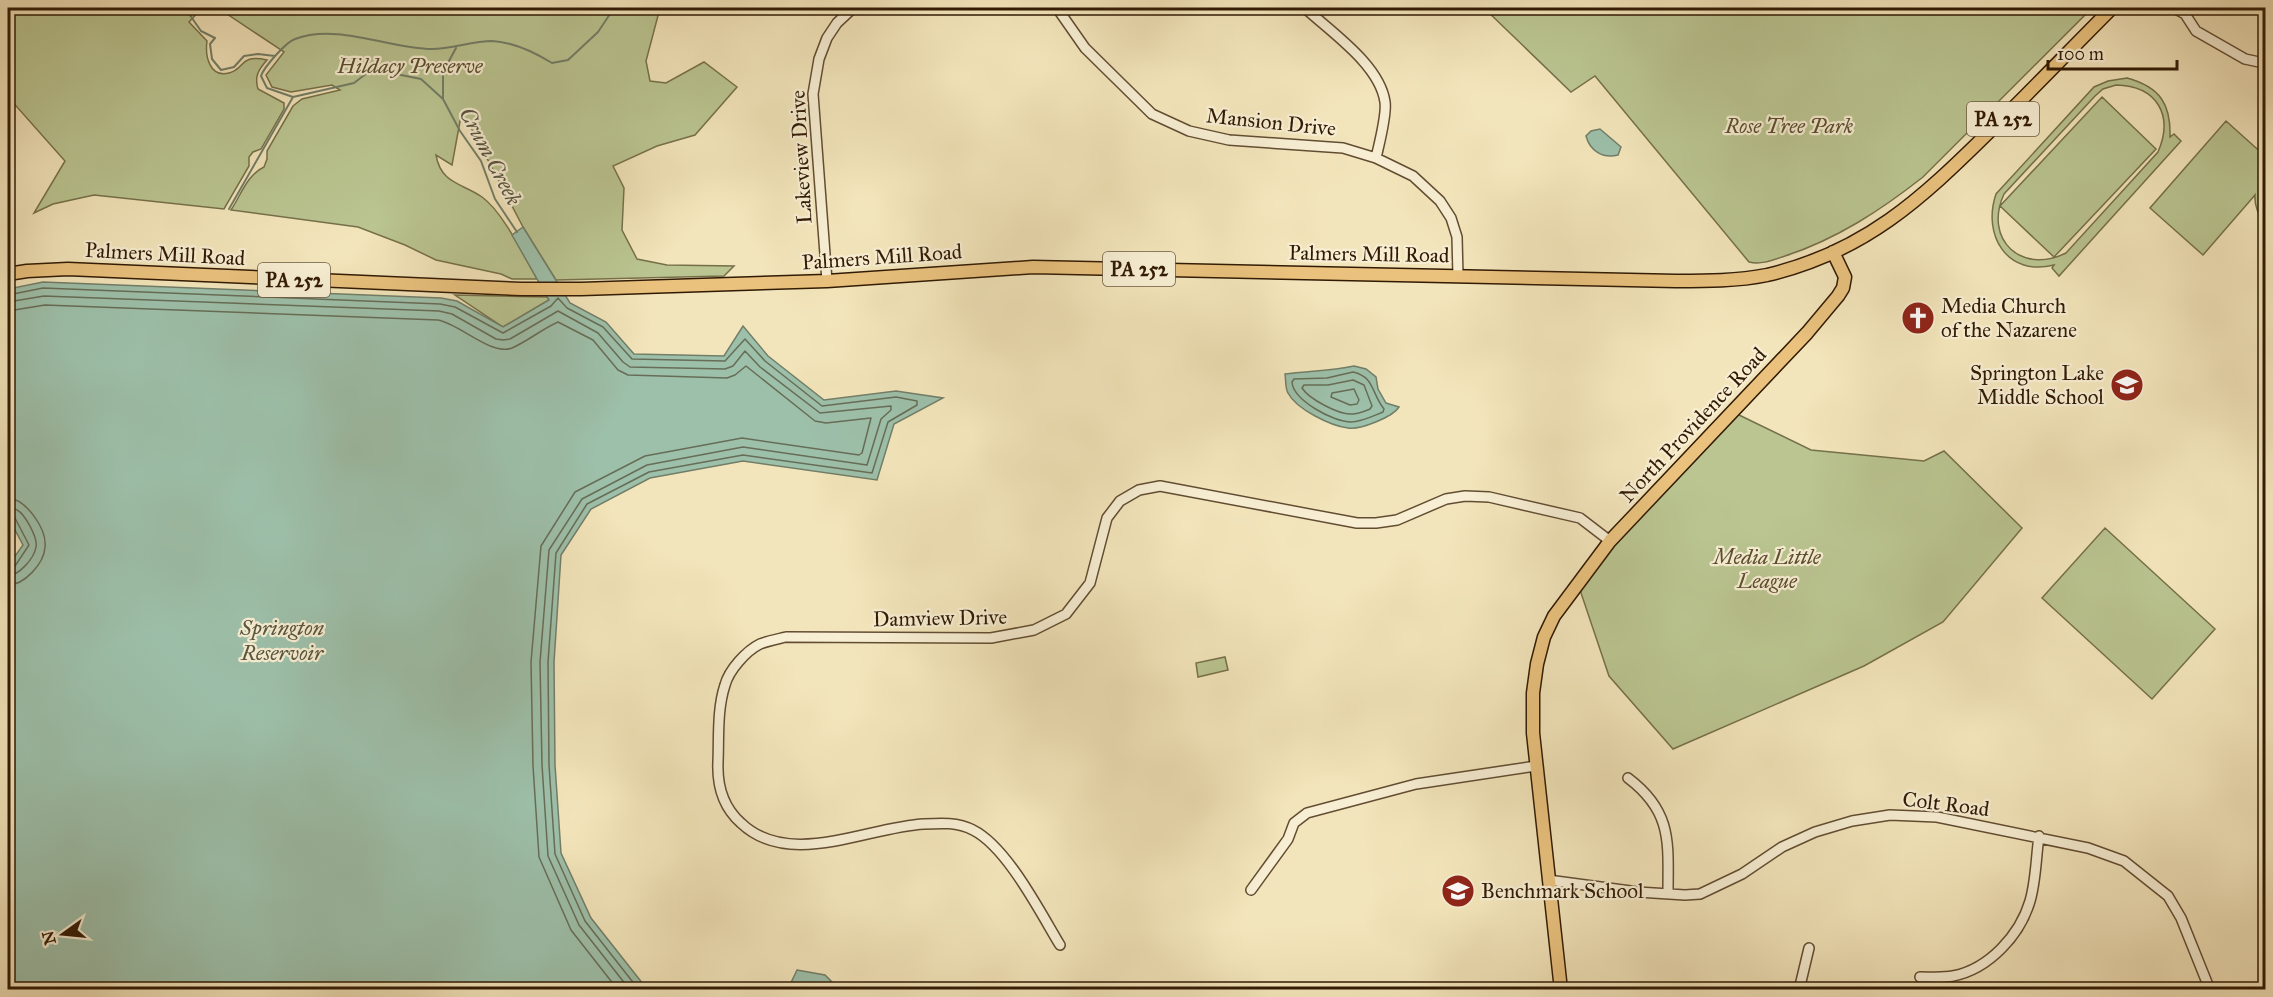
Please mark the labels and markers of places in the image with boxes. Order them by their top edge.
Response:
place label: Media Church of the Nazarene [1941,293,2077,343]
church icon: Media Church of the Nazarene [1900,300,1936,336]
place label: Springton Lake Middle School [1970,360,2104,410]
school or university icon: Springton Lake Middle School [2109,367,2145,403]
school or university icon: Benchmark School [1440,873,1476,909]
place label: Benchmark School [1481,878,1644,904]

